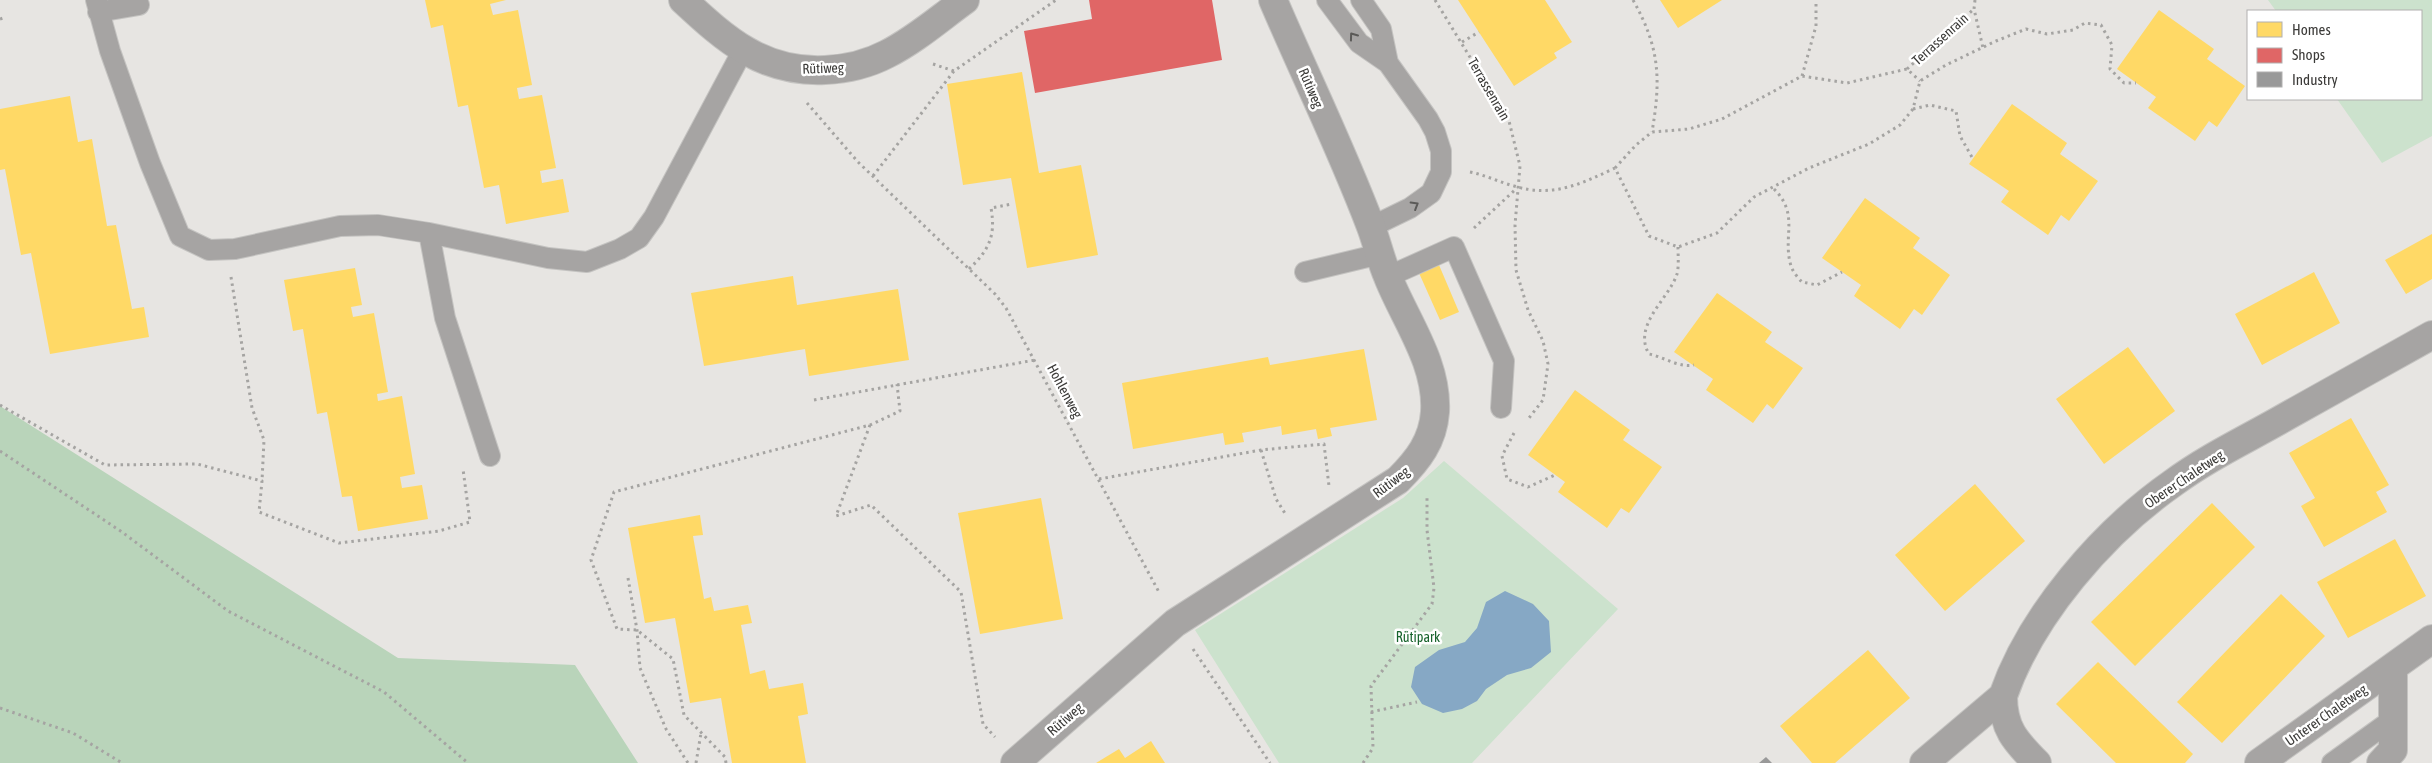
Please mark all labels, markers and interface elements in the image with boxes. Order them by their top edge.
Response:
street label: Terrassenrain [1909,10,1971,68]
legend [2247,10,2422,100]
text: Homes [2292,21,2331,38]
one-way arrow [1350,32,1359,42]
text: Shops [2292,46,2325,63]
street label: Terrassenrain [1465,55,1513,123]
street label: Rütiweg [802,59,844,77]
street label: Rütiweg [1296,66,1326,110]
text: Industry [2292,71,2338,88]
one-way arrow [1409,202,1418,212]
street label: Hohlenweg [1044,361,1086,421]
street label: Oberer Chaletweg [2141,447,2227,511]
street label: Rütiweg [1370,463,1412,501]
park label: Rütipark [1396,629,1440,645]
street label: Unterer Chaletweg [2282,681,2370,749]
street label: Rütiweg [1044,699,1086,739]

